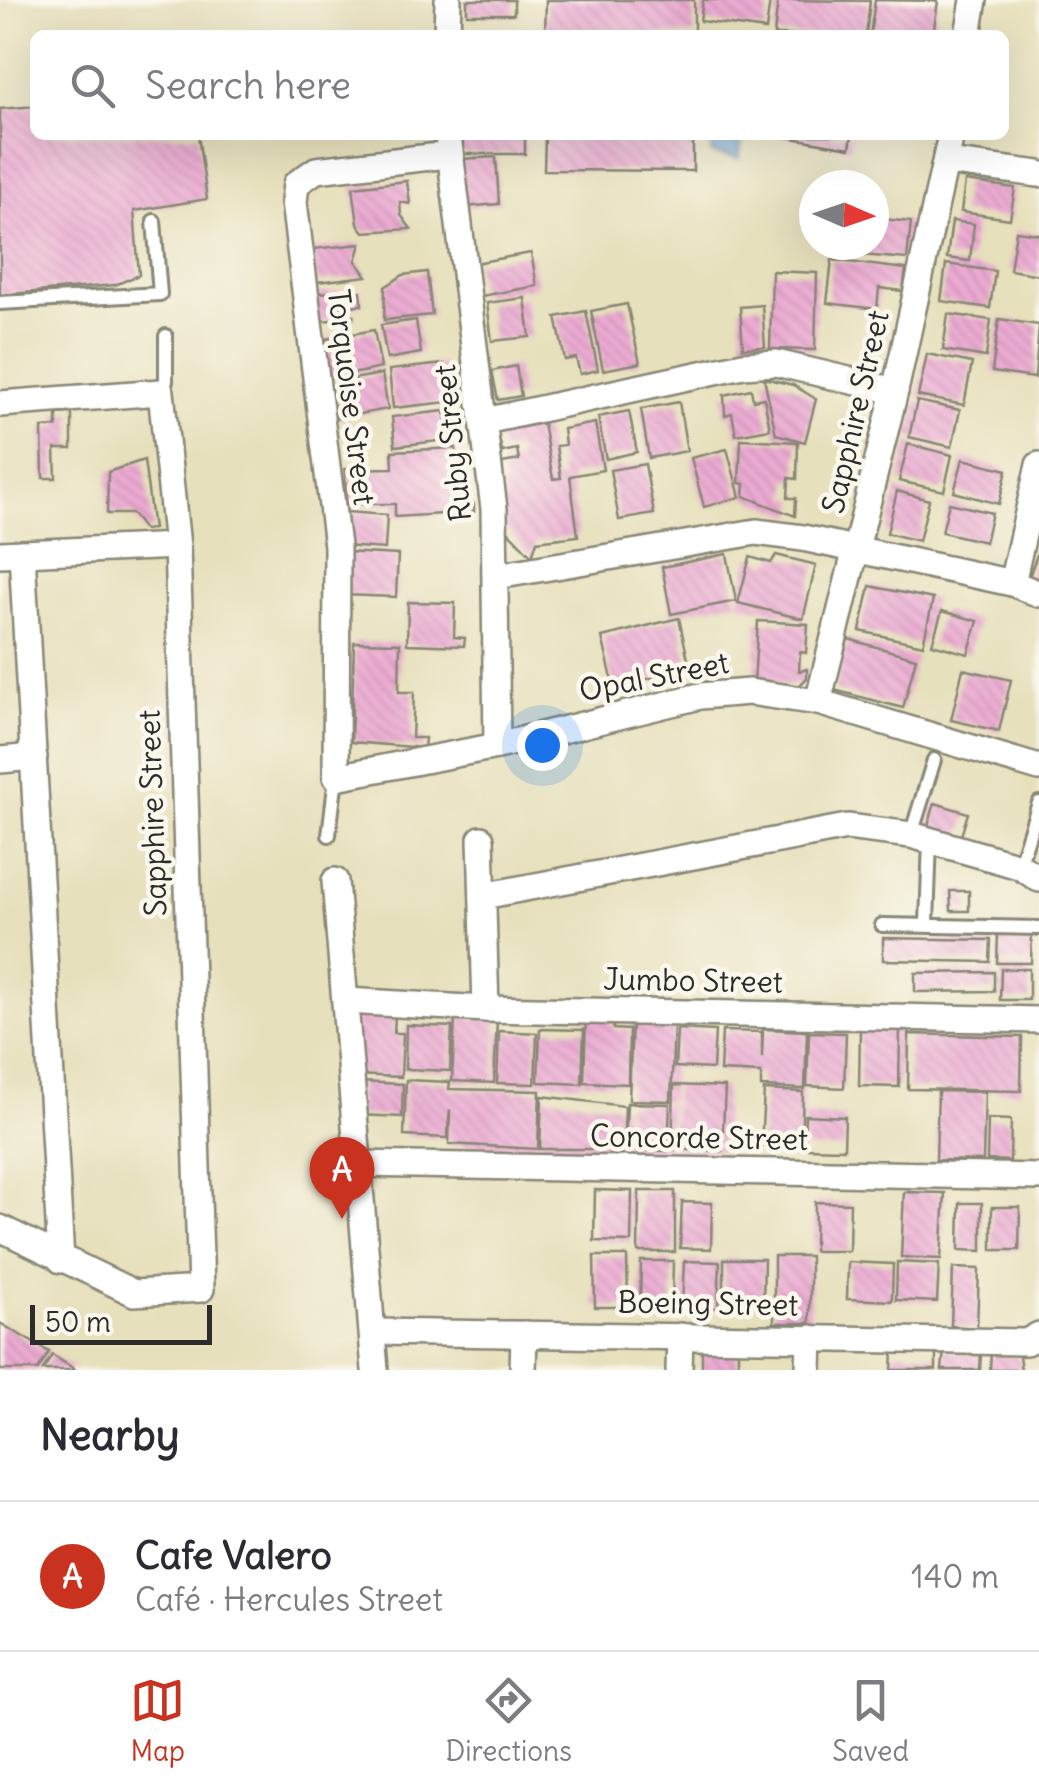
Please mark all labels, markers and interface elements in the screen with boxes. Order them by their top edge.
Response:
search box [30,30,1009,140]
icon: search [65,58,120,113]
text: Search here [145,62,351,109]
north arrow [799,170,889,260]
street label: Torquoise Street [320,287,384,507]
street label: Sapphire Street [813,307,897,517]
street label: Ruby Street [425,363,479,523]
street label: Opal Street [576,643,732,709]
street label: Sapphire Street [129,709,175,917]
your location [517,720,568,771]
street label: Jumbo Street [603,959,783,1001]
street label: Concorde Street [590,1116,808,1158]
pin: A [310,1136,374,1219]
street label: Boeing Street [617,1282,799,1324]
scale bar [30,1300,212,1344]
text: 50 m [45,1304,111,1340]
text: Nearby [40,1409,179,1461]
text: Cafe Valero [135,1532,332,1579]
text: A [62,1556,83,1597]
text: 140 m [911,1556,999,1597]
text: Café · Hercules Street [135,1579,443,1620]
tab: Map [130,1673,185,1769]
tab: Directions [445,1673,572,1769]
tab: Saved [832,1673,909,1769]

